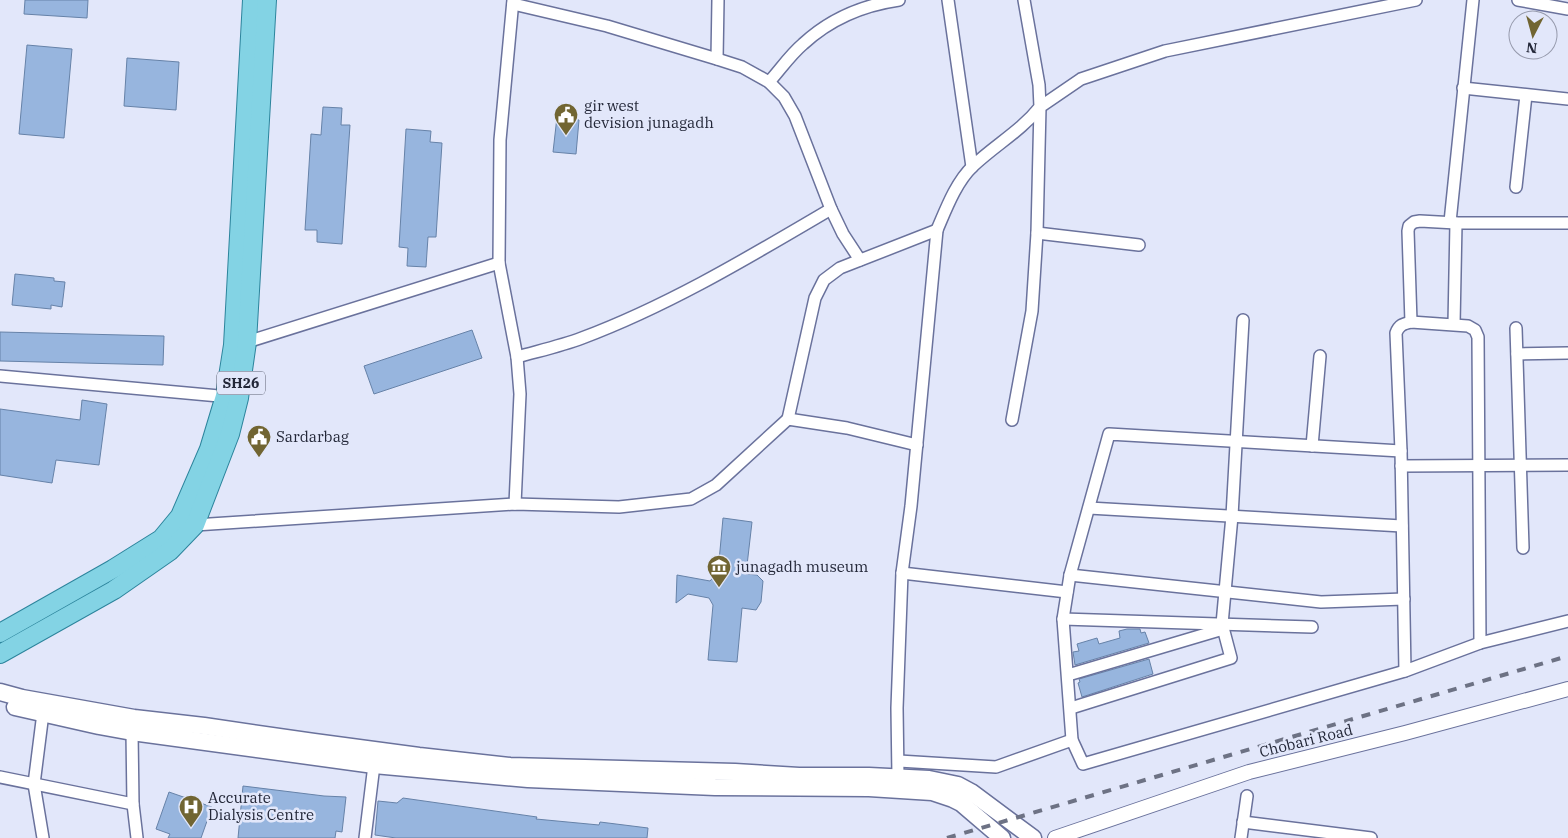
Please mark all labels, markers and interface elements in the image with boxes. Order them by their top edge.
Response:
north arrow [1508,10,1558,60]
text: N [1525,38,1538,57]
place label: gir west devision junagadh [584,96,714,132]
public building icon: gir west devision junagadh [553,102,579,136]
road number: SH26 [217,372,265,394]
public building icon: Sardarbag [246,424,272,458]
place label: Sardarbag [276,427,349,446]
museum icon: junagadh museum [706,554,732,588]
place label: junagadh museum [735,557,868,576]
street label: Chobari Road [1257,720,1355,761]
place label: Accurate Dialysis Centre [208,788,314,824]
hospital icon: Accurate Dialysis Centre [178,794,204,828]

